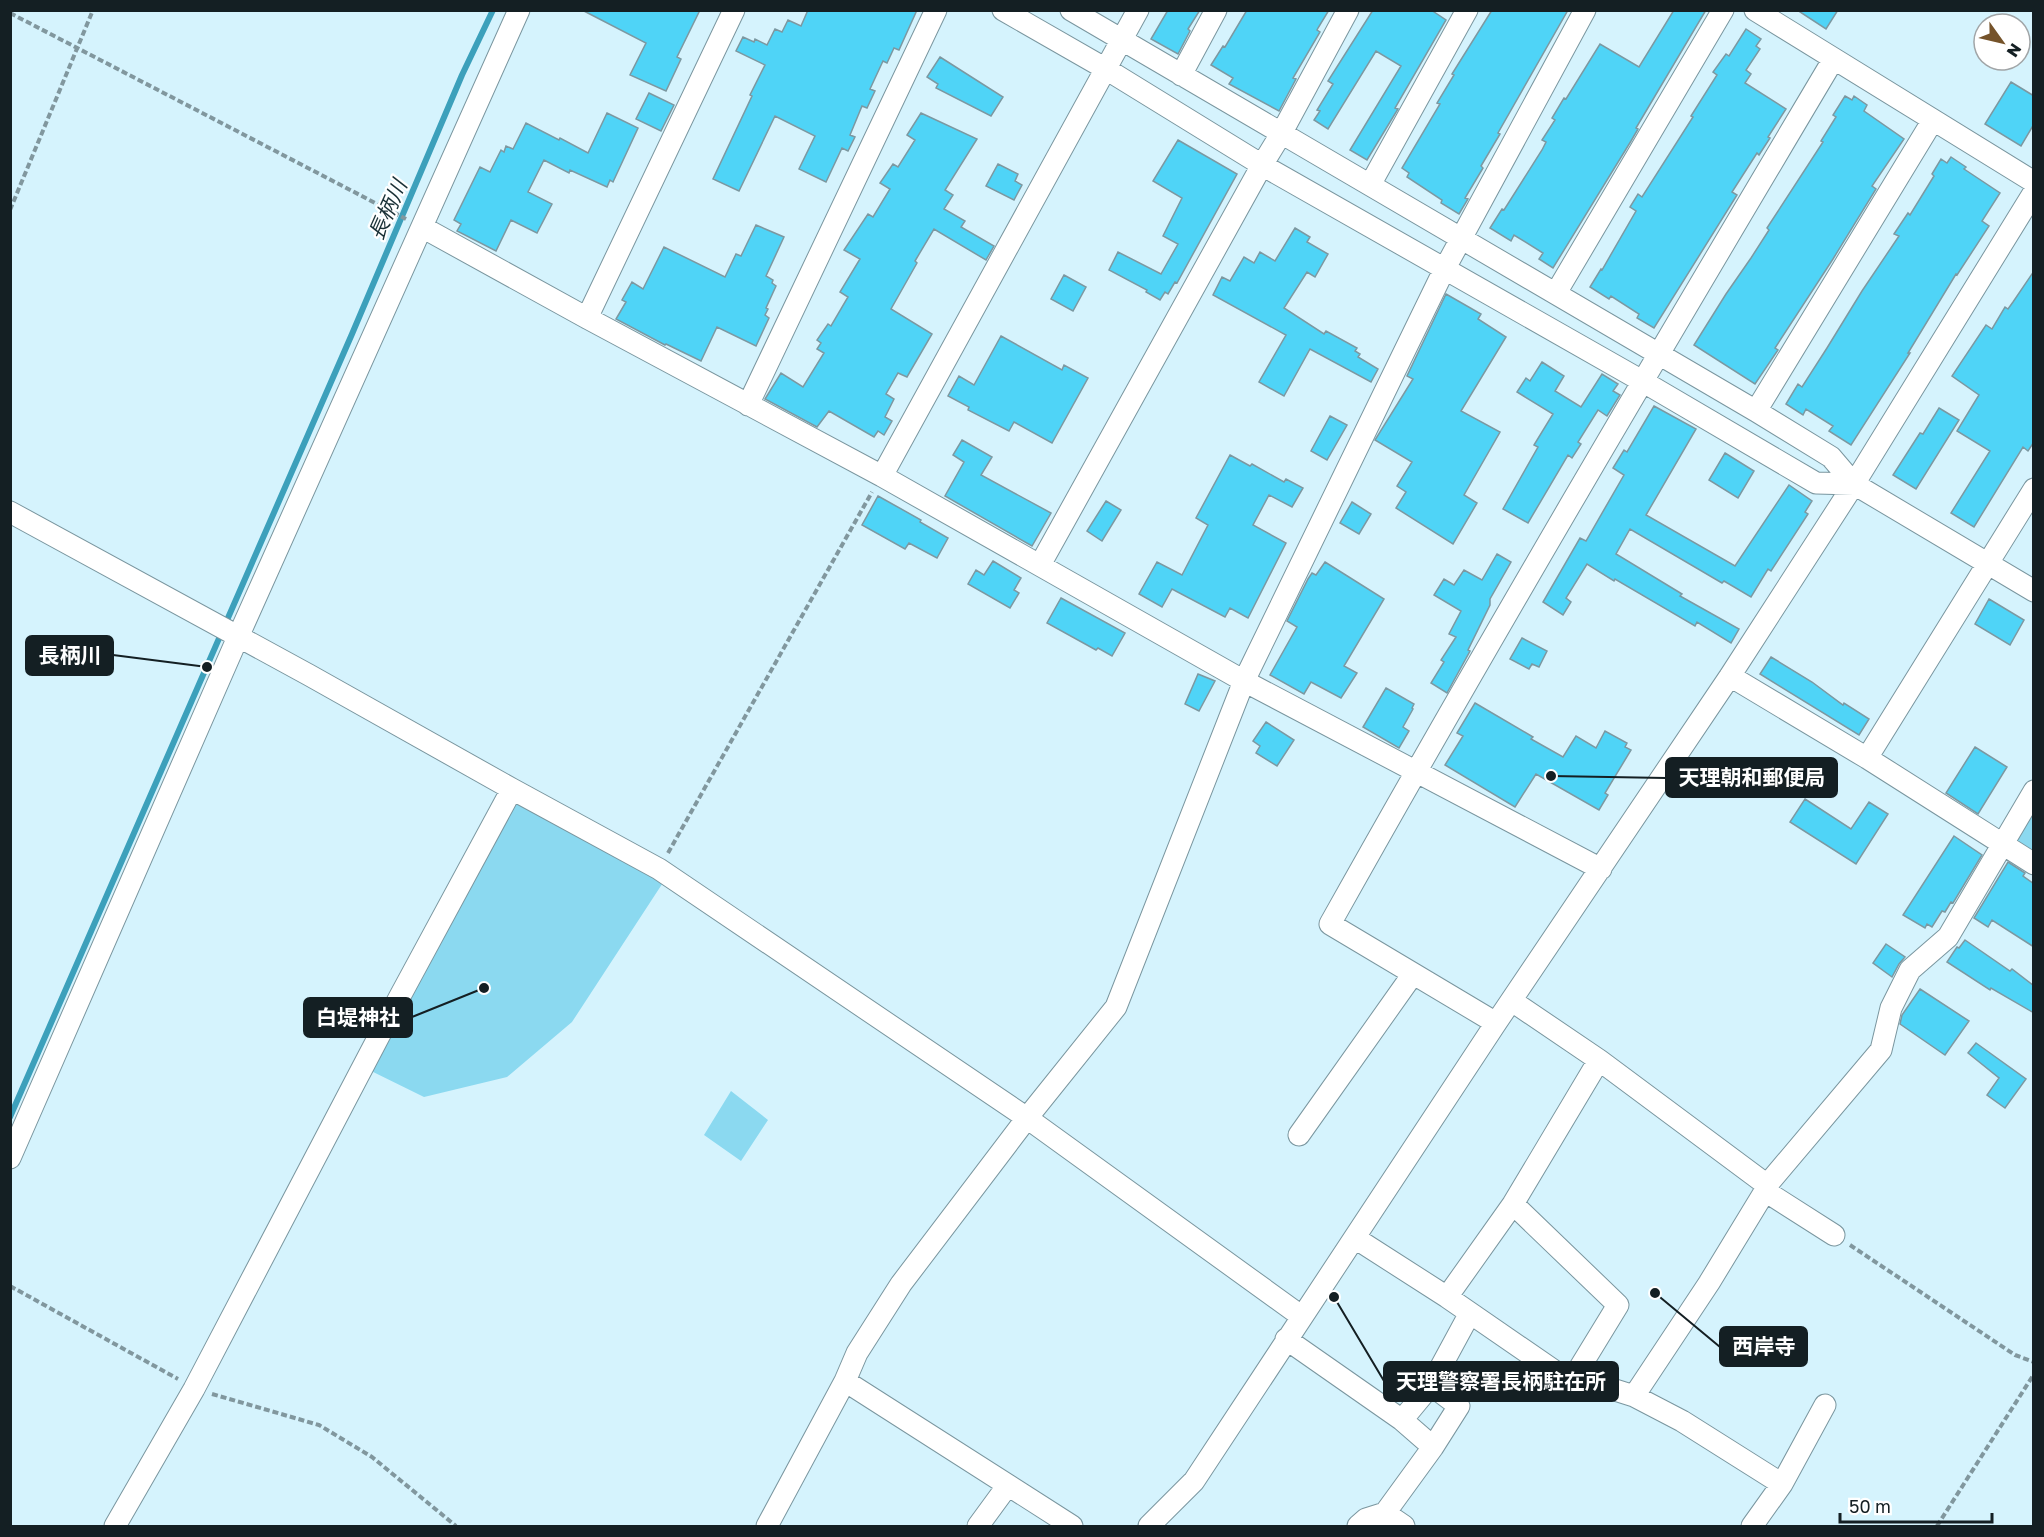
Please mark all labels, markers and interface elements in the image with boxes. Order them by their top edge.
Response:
north arrow [1972,12,2032,72]
text: N [2003,40,2026,61]
water label: 長柄川 [362,174,413,244]
callout: 長柄川 [26,636,113,675]
text: 長柄川 [39,642,102,668]
callout: 天理朝和郵便局 [1666,758,1837,797]
text: 天理朝和郵便局 [1679,764,1826,790]
callout: 白堤神社 [304,998,412,1037]
text: 白堤神社 [316,1004,400,1030]
callout: 西岸寺 [1720,1327,1807,1366]
text: 西岸寺 [1733,1333,1796,1359]
callout: 天理警察署長柄駐在所 [1384,1362,1618,1401]
text: 天理警察署長柄駐在所 [1396,1368,1606,1394]
scale bar [1840,1486,1992,1524]
text: 50 m [1849,1495,1891,1517]

